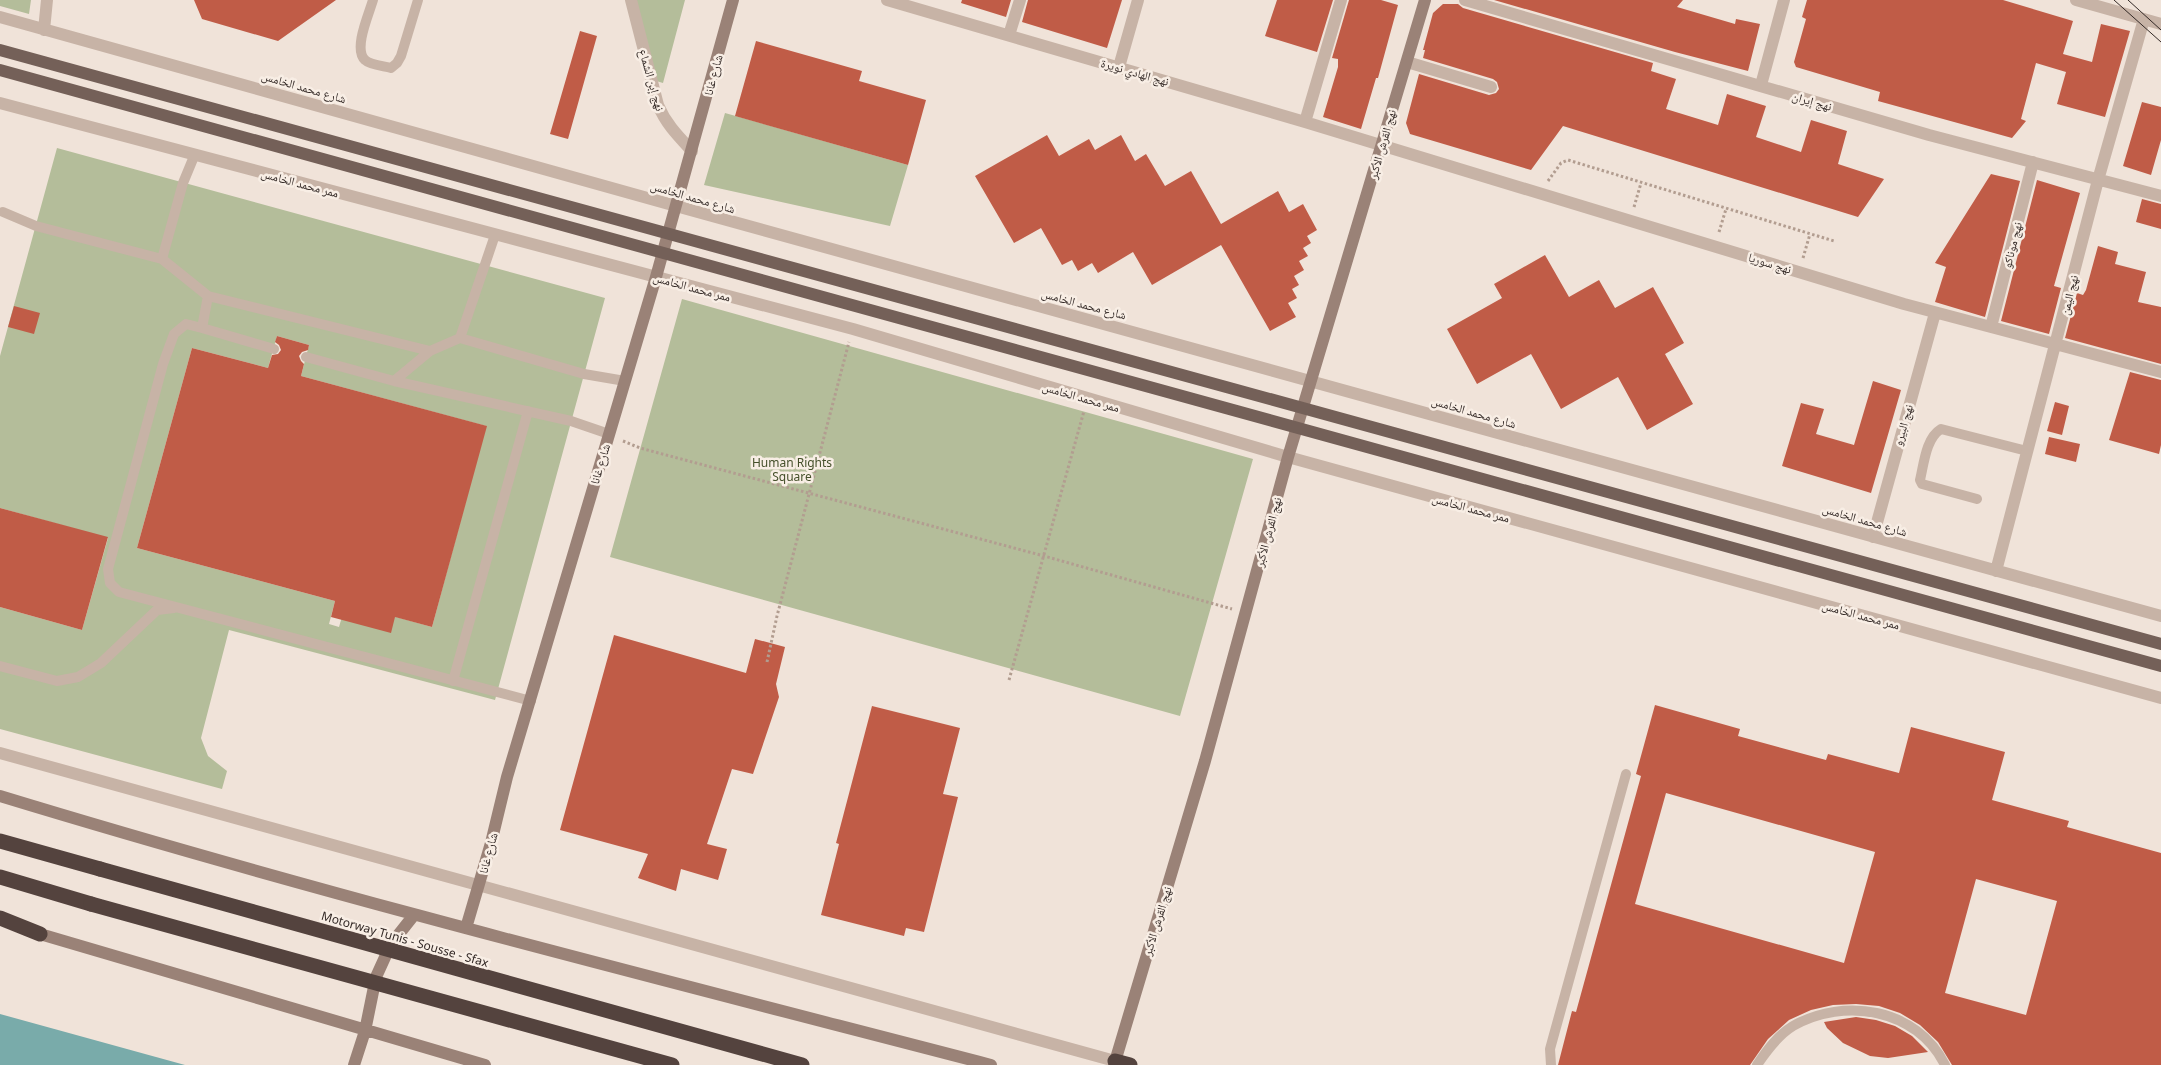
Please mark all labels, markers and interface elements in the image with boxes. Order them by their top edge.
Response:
street label: نهج إبن الشماع [635,47,669,113]
street label: شارع غانا [699,53,727,97]
street label: نهج الهادي نويرة [1098,54,1171,92]
street label: شارع محمد الخامس [260,67,348,107]
street label: نهج إيران [1790,87,1834,115]
street label: نهج القرش الأكبر [1364,107,1400,182]
street label: ممر محمد الخامس [259,164,341,202]
street label: شارع محمد الخامس [649,177,737,217]
street label: نهج موناكو [1998,220,2026,270]
street label: نهج سوريا [1746,248,1794,278]
street label: ممر محمد الخامس [651,268,733,306]
street label: نهج اليمن [2056,273,2082,317]
street label: شارع محمد الخامس [1040,284,1128,324]
street label: ممر محمد الخامس [1040,378,1122,416]
street label: شارع محمد الخامس [1430,392,1518,432]
street label: نهج البيرو [1889,402,1917,448]
street label: شارع غانا [586,442,614,486]
park label: Human Rights Square [752,454,832,485]
street label: ممر محمد الخامس [1430,489,1512,527]
street label: نهج القرش الأكبر [1250,495,1285,570]
street label: شارع محمد الخامس [1821,500,1909,540]
street label: ممر محمد الخامس [1820,596,1902,634]
street label: شارع غانا [474,831,502,875]
street label: نهج القرش الأكبر [1138,884,1176,959]
street label: Motorway Tunis - Sousse - Sfax [319,907,491,971]

